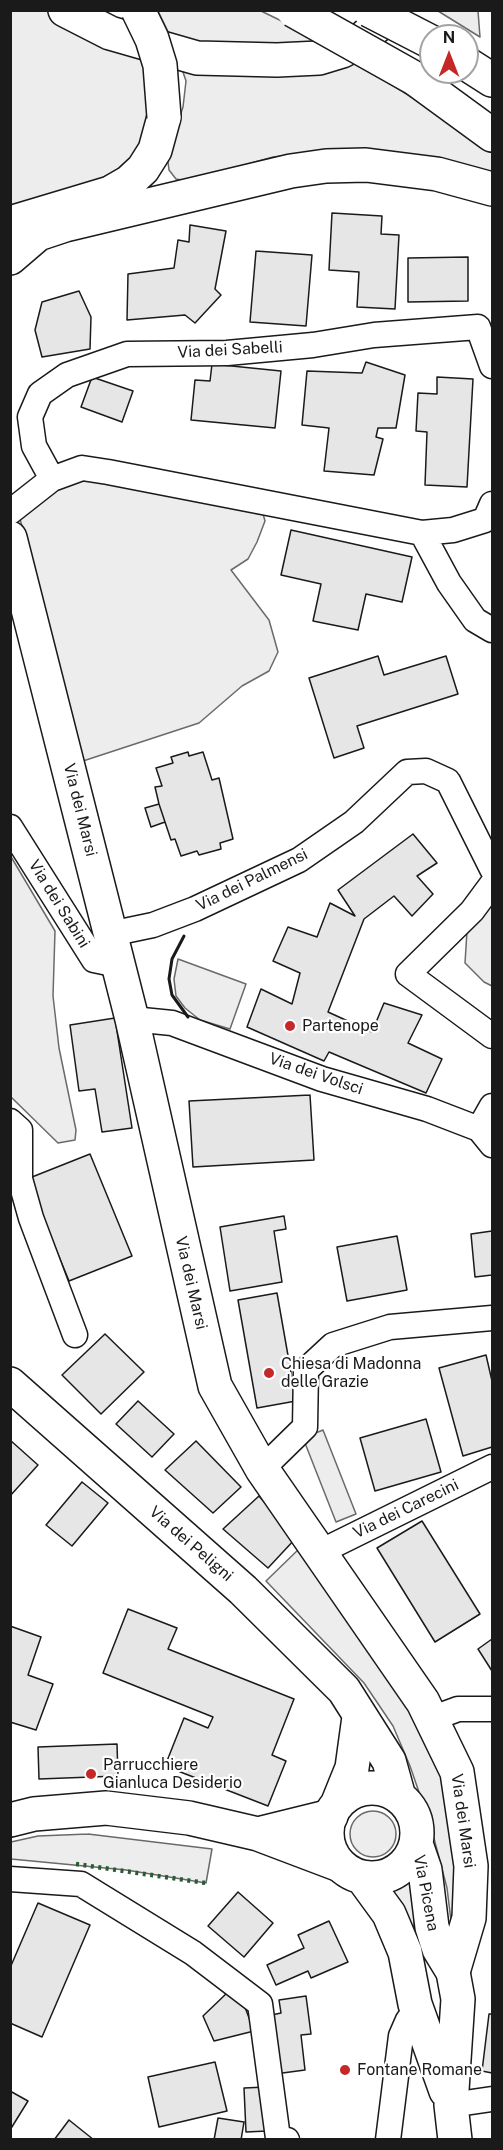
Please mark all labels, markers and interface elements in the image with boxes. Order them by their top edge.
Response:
north arrow [419,24,479,84]
text: N [443,28,455,47]
street label: Via dei Sabelli [177,338,283,362]
street label: Via dei Marsi [59,762,101,858]
street label: Via dei Palmensi [193,845,311,915]
street label: Via dei Sabini [24,856,94,952]
place label: Partenope [302,1016,379,1036]
marker: Partenope [283,1019,297,1033]
street label: Via dei Volsci [266,1049,366,1099]
street label: Via dei Marsi [171,1234,211,1332]
place label: Chiesa di Madonna delle Grazie [281,1354,421,1392]
marker: Chiesa di Madonna delle Grazie [262,1366,276,1380]
street label: Via dei Carecini [350,1475,462,1543]
street label: Via dei Peligni [145,1502,237,1586]
place label: Parrucchiere Gianluca Desiderio [103,1755,242,1793]
marker: Parrucchiere Gianluca Desiderio [84,1767,98,1781]
street label: Via dei Marsi [447,1773,479,1869]
street label: Via Picena [409,1853,443,1933]
place label: Fontane Romane [357,2060,482,2080]
marker: Fontane Romane [338,2063,352,2077]

